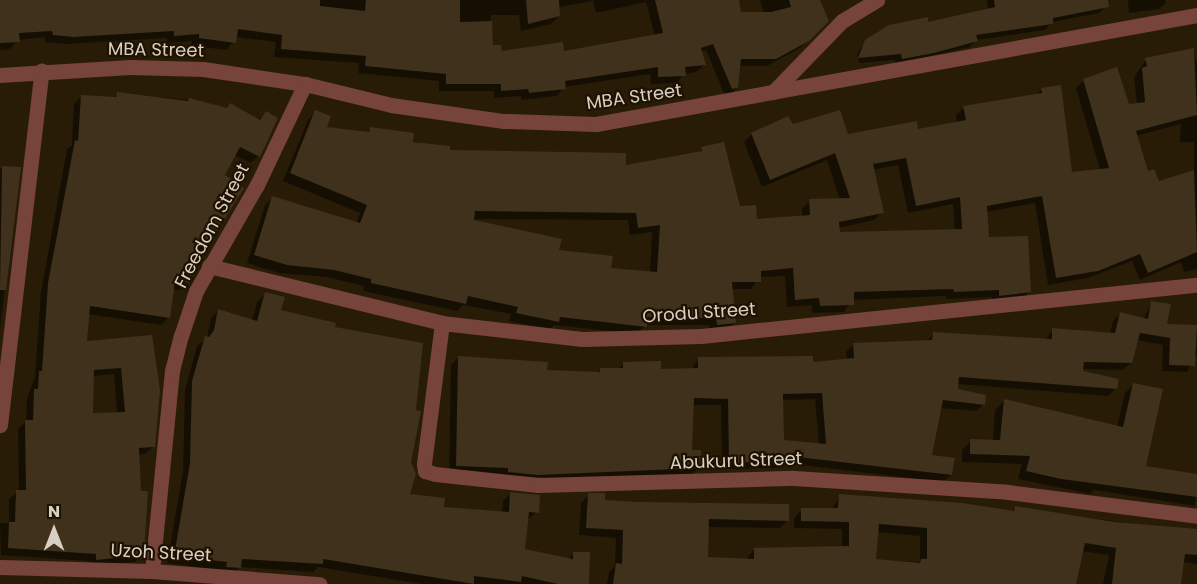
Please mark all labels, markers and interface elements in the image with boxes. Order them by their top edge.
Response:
street label: MBA Street [108,38,204,62]
street label: MBA Street [585,80,683,114]
street label: Freedom Street [170,160,254,292]
street label: Orodu Street [642,298,756,328]
street label: Abukuru Street [669,448,803,474]
north arrow [24,500,84,560]
text: N [48,500,60,523]
street label: Uzoh Street [110,540,212,566]

